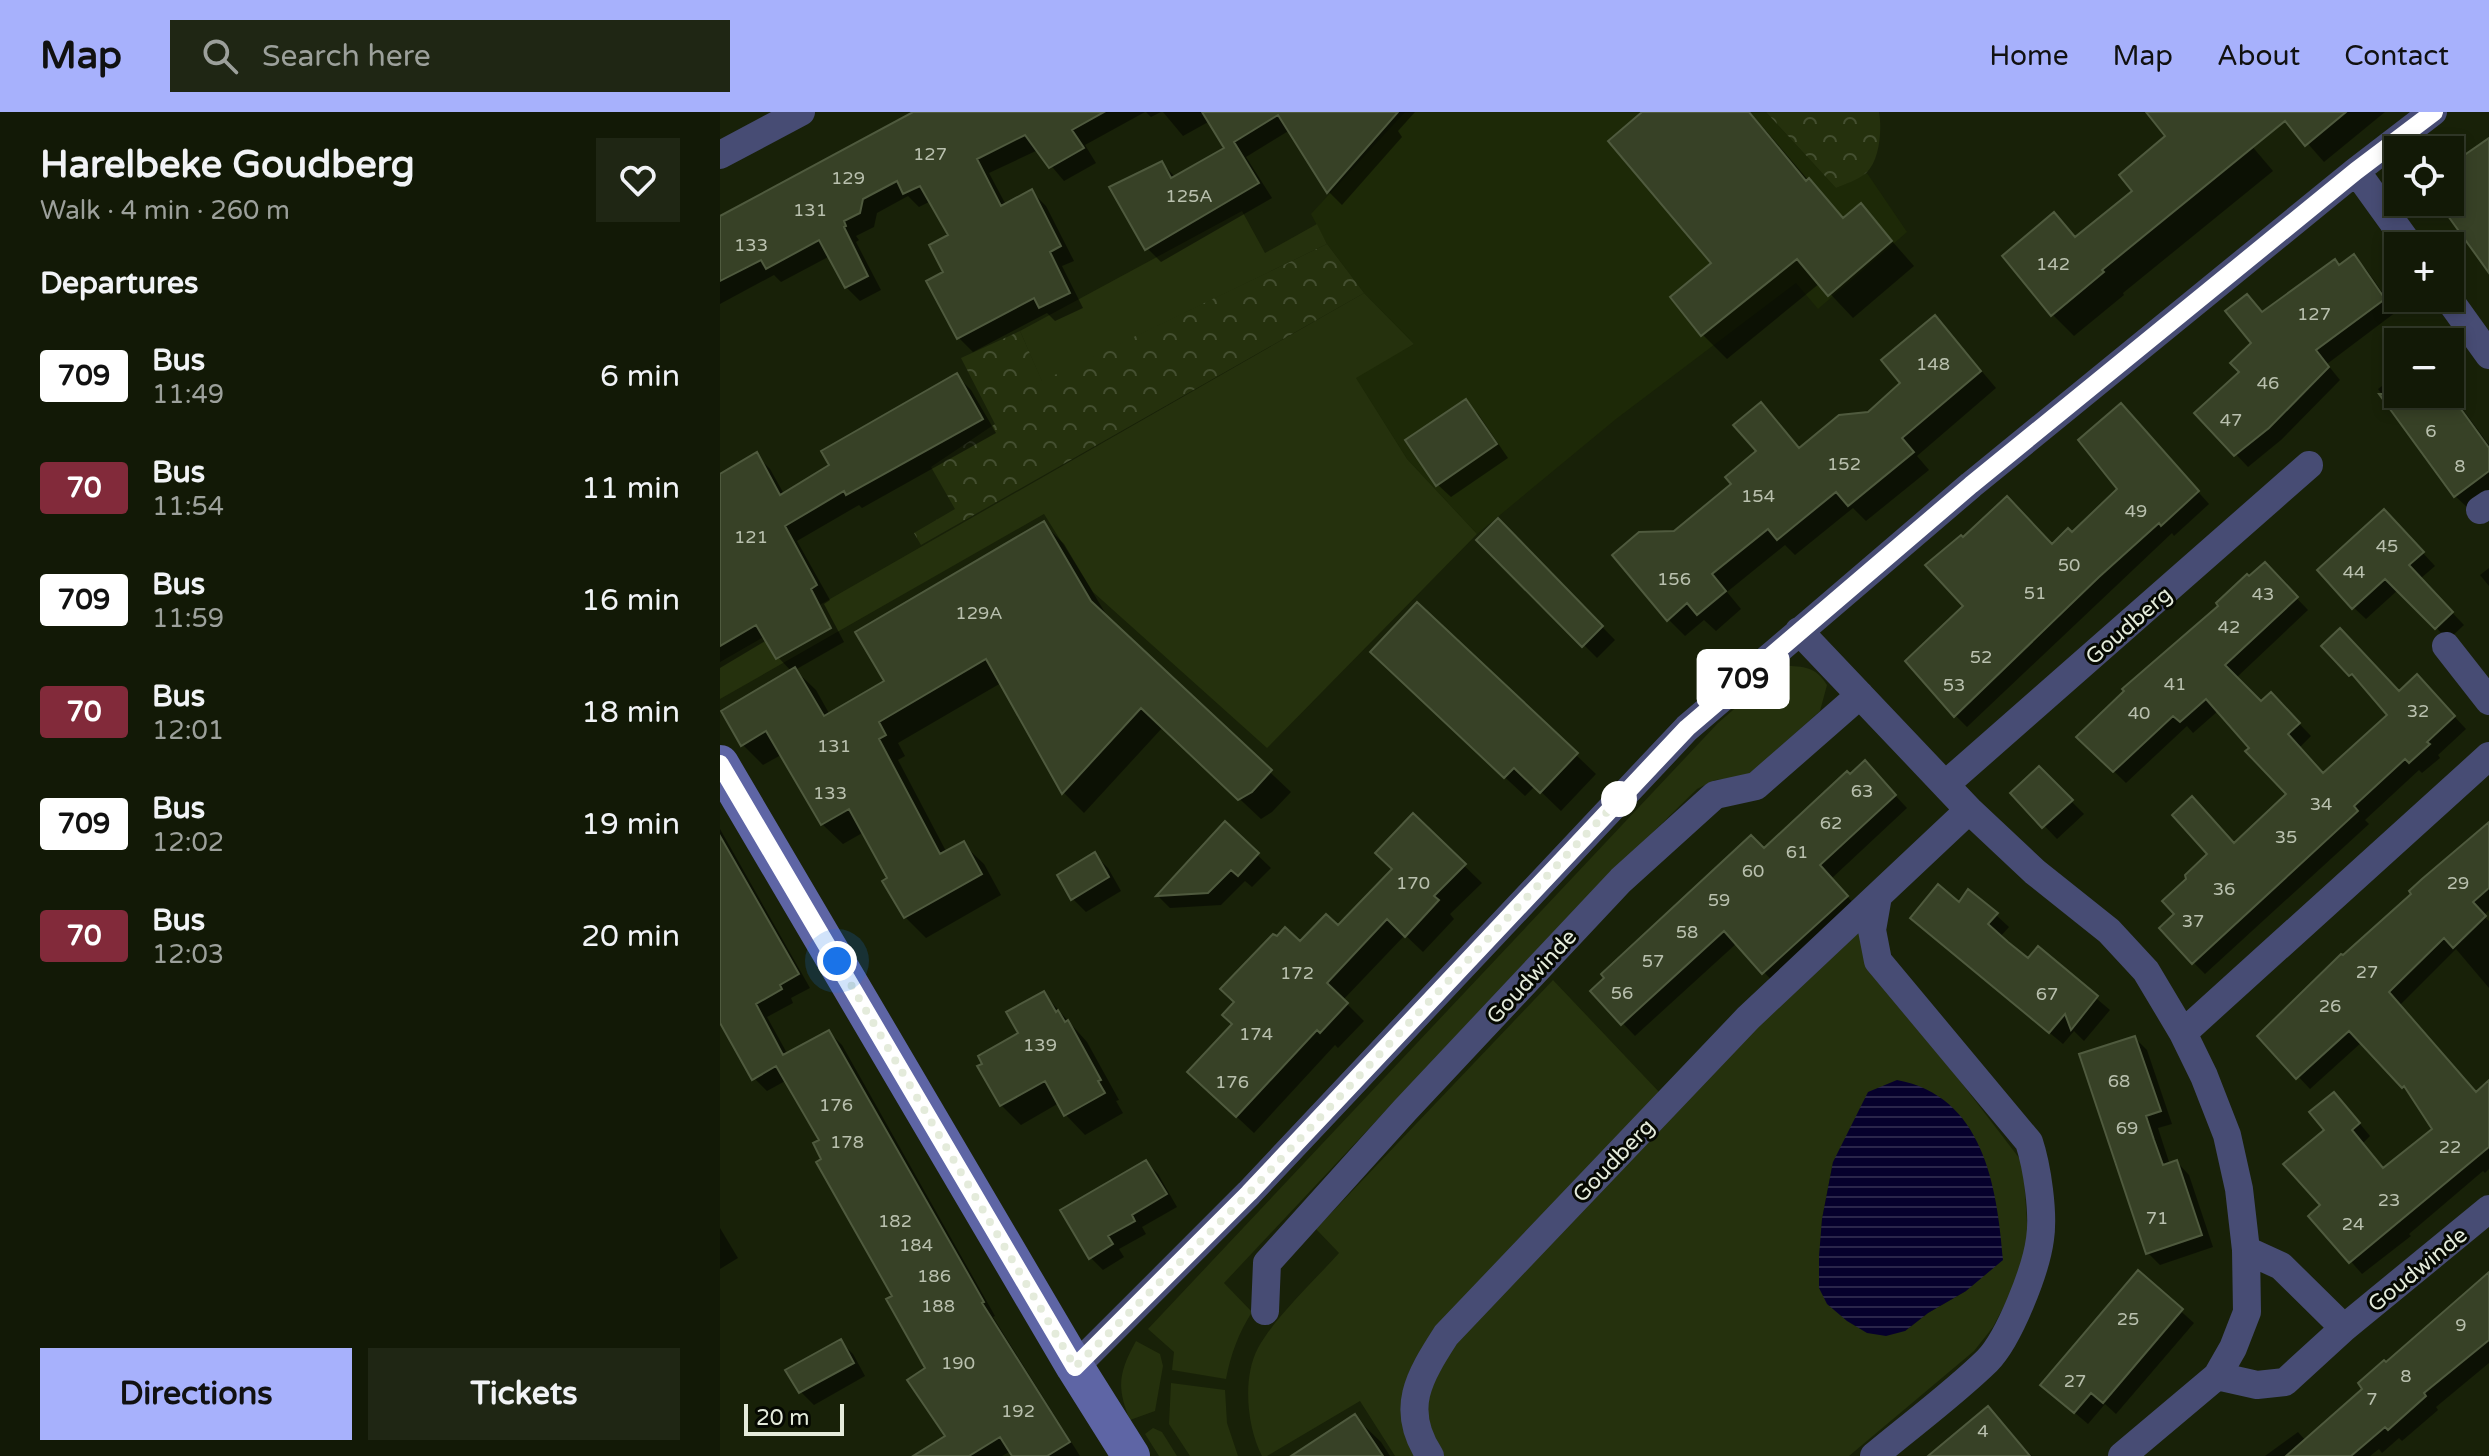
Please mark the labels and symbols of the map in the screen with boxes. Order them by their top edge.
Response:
house number: 127 [913,143,947,165]
house number: 129 [831,167,865,189]
house number: 125A [1165,185,1213,207]
house number: 131 [793,199,827,221]
house number: 133 [734,234,768,256]
house number: 142 [2036,253,2070,275]
house number: 127 [2297,303,2331,325]
house number: 148 [1916,353,1950,375]
house number: 46 [2257,372,2279,394]
house number: 47 [2220,409,2242,431]
house number: 6 [2425,420,2437,442]
house number: 152 [1827,453,1861,475]
house number: 8 [2454,455,2466,477]
house number: 154 [1741,485,1775,507]
house number: 49 [2125,500,2147,522]
house number: 121 [734,526,768,548]
house number: 45 [2376,535,2398,557]
house number: 50 [2058,554,2080,576]
house number: 44 [2343,561,2365,583]
house number: 156 [1657,568,1691,590]
street label: Goudberg [2080,581,2177,670]
house number: 51 [2024,582,2046,604]
house number: 43 [2252,583,2274,605]
house number: 129A [955,602,1003,624]
house number: 42 [2218,616,2240,638]
house number: 52 [1970,646,1992,668]
line badge: 709 [1697,653,1789,705]
house number: 41 [2164,673,2186,695]
house number: 53 [1943,674,1965,696]
house number: 32 [2407,700,2429,722]
house number: 40 [2128,702,2150,724]
house number: 131 [817,735,851,757]
house number: 63 [1851,780,1873,802]
house number: 133 [813,782,847,804]
unlabelled marker [1602,782,1636,816]
house number: 34 [2310,793,2332,815]
house number: 62 [1820,812,1842,834]
house number: 35 [2275,826,2297,848]
house number: 61 [1786,841,1808,863]
house number: 60 [1742,860,1764,882]
house number: 170 [1396,872,1430,894]
house number: 29 [2447,872,2469,894]
house number: 36 [2213,878,2235,900]
house number: 59 [1708,889,1730,911]
house number: 37 [2182,910,2204,932]
house number: 58 [1676,921,1698,943]
street label: Goudwinde [1481,924,1582,1029]
your location [817,941,857,981]
house number: 57 [1642,950,1664,972]
house number: 27 [2356,961,2378,983]
house number: 172 [1280,962,1314,984]
house number: 56 [1611,982,1633,1004]
house number: 67 [2036,983,2058,1005]
house number: 26 [2319,995,2341,1017]
house number: 174 [1239,1023,1273,1045]
house number: 139 [1023,1034,1057,1056]
house number: 68 [2108,1070,2130,1092]
house number: 176 [1215,1071,1249,1093]
house number: 176 [819,1094,853,1116]
street label: Goudberg [1568,1114,1660,1208]
house number: 69 [2116,1117,2138,1139]
house number: 178 [830,1131,864,1153]
house number: 22 [2439,1136,2461,1158]
house number: 23 [2378,1189,2400,1211]
house number: 71 [2146,1207,2168,1229]
house number: 182 [878,1210,912,1232]
house number: 24 [2342,1213,2364,1235]
street label: Goudwinde [2363,1222,2472,1318]
house number: 184 [899,1234,933,1256]
house number: 186 [917,1265,951,1287]
house number: 188 [921,1295,955,1317]
house number: 25 [2117,1308,2139,1330]
house number: 9 [2455,1314,2467,1336]
house number: 190 [941,1352,975,1374]
house number: 8 [2400,1365,2412,1387]
house number: 27 [2064,1370,2086,1392]
house number: 7 [2366,1388,2378,1410]
scale bar [744,1400,844,1436]
house number: 192 [1001,1400,1035,1422]
house number: 4 [1977,1420,1989,1442]

